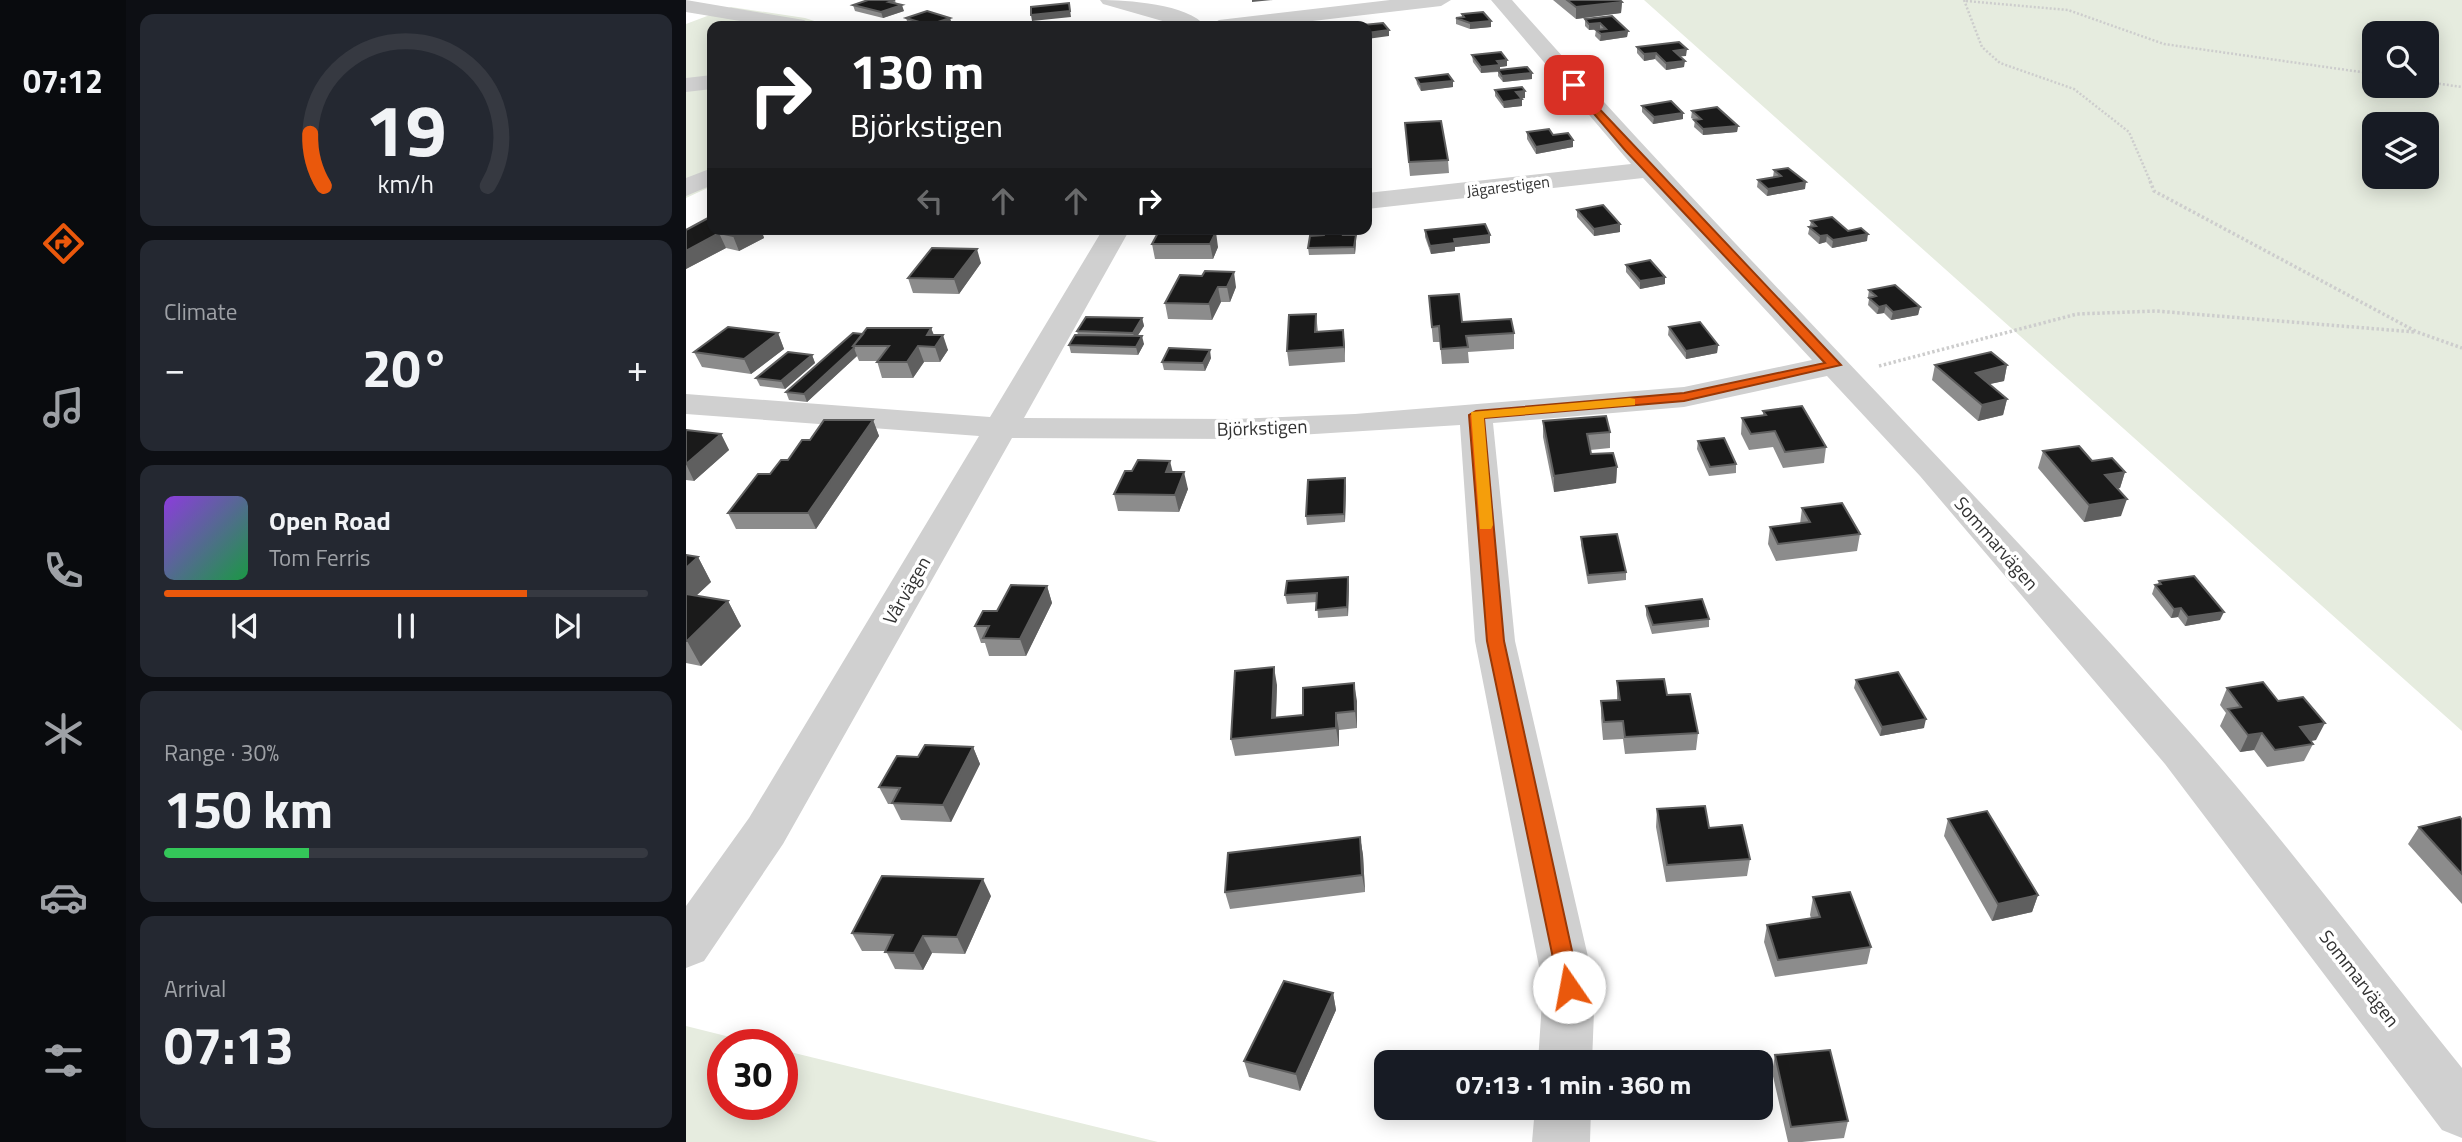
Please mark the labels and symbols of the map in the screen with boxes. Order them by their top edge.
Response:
pin [1544,55,1604,115]
street label: Jägarestigen [1465,169,1551,203]
street label: Björkstigen [1216,411,1308,443]
street label: Sommarvägen [1948,490,2046,596]
street label: Vårvägen [875,550,937,630]
street label: Sommarvägen [2313,923,2407,1033]
position arrow [1532,950,1606,1024]
speed limit sign: 30 [707,1029,798,1120]

